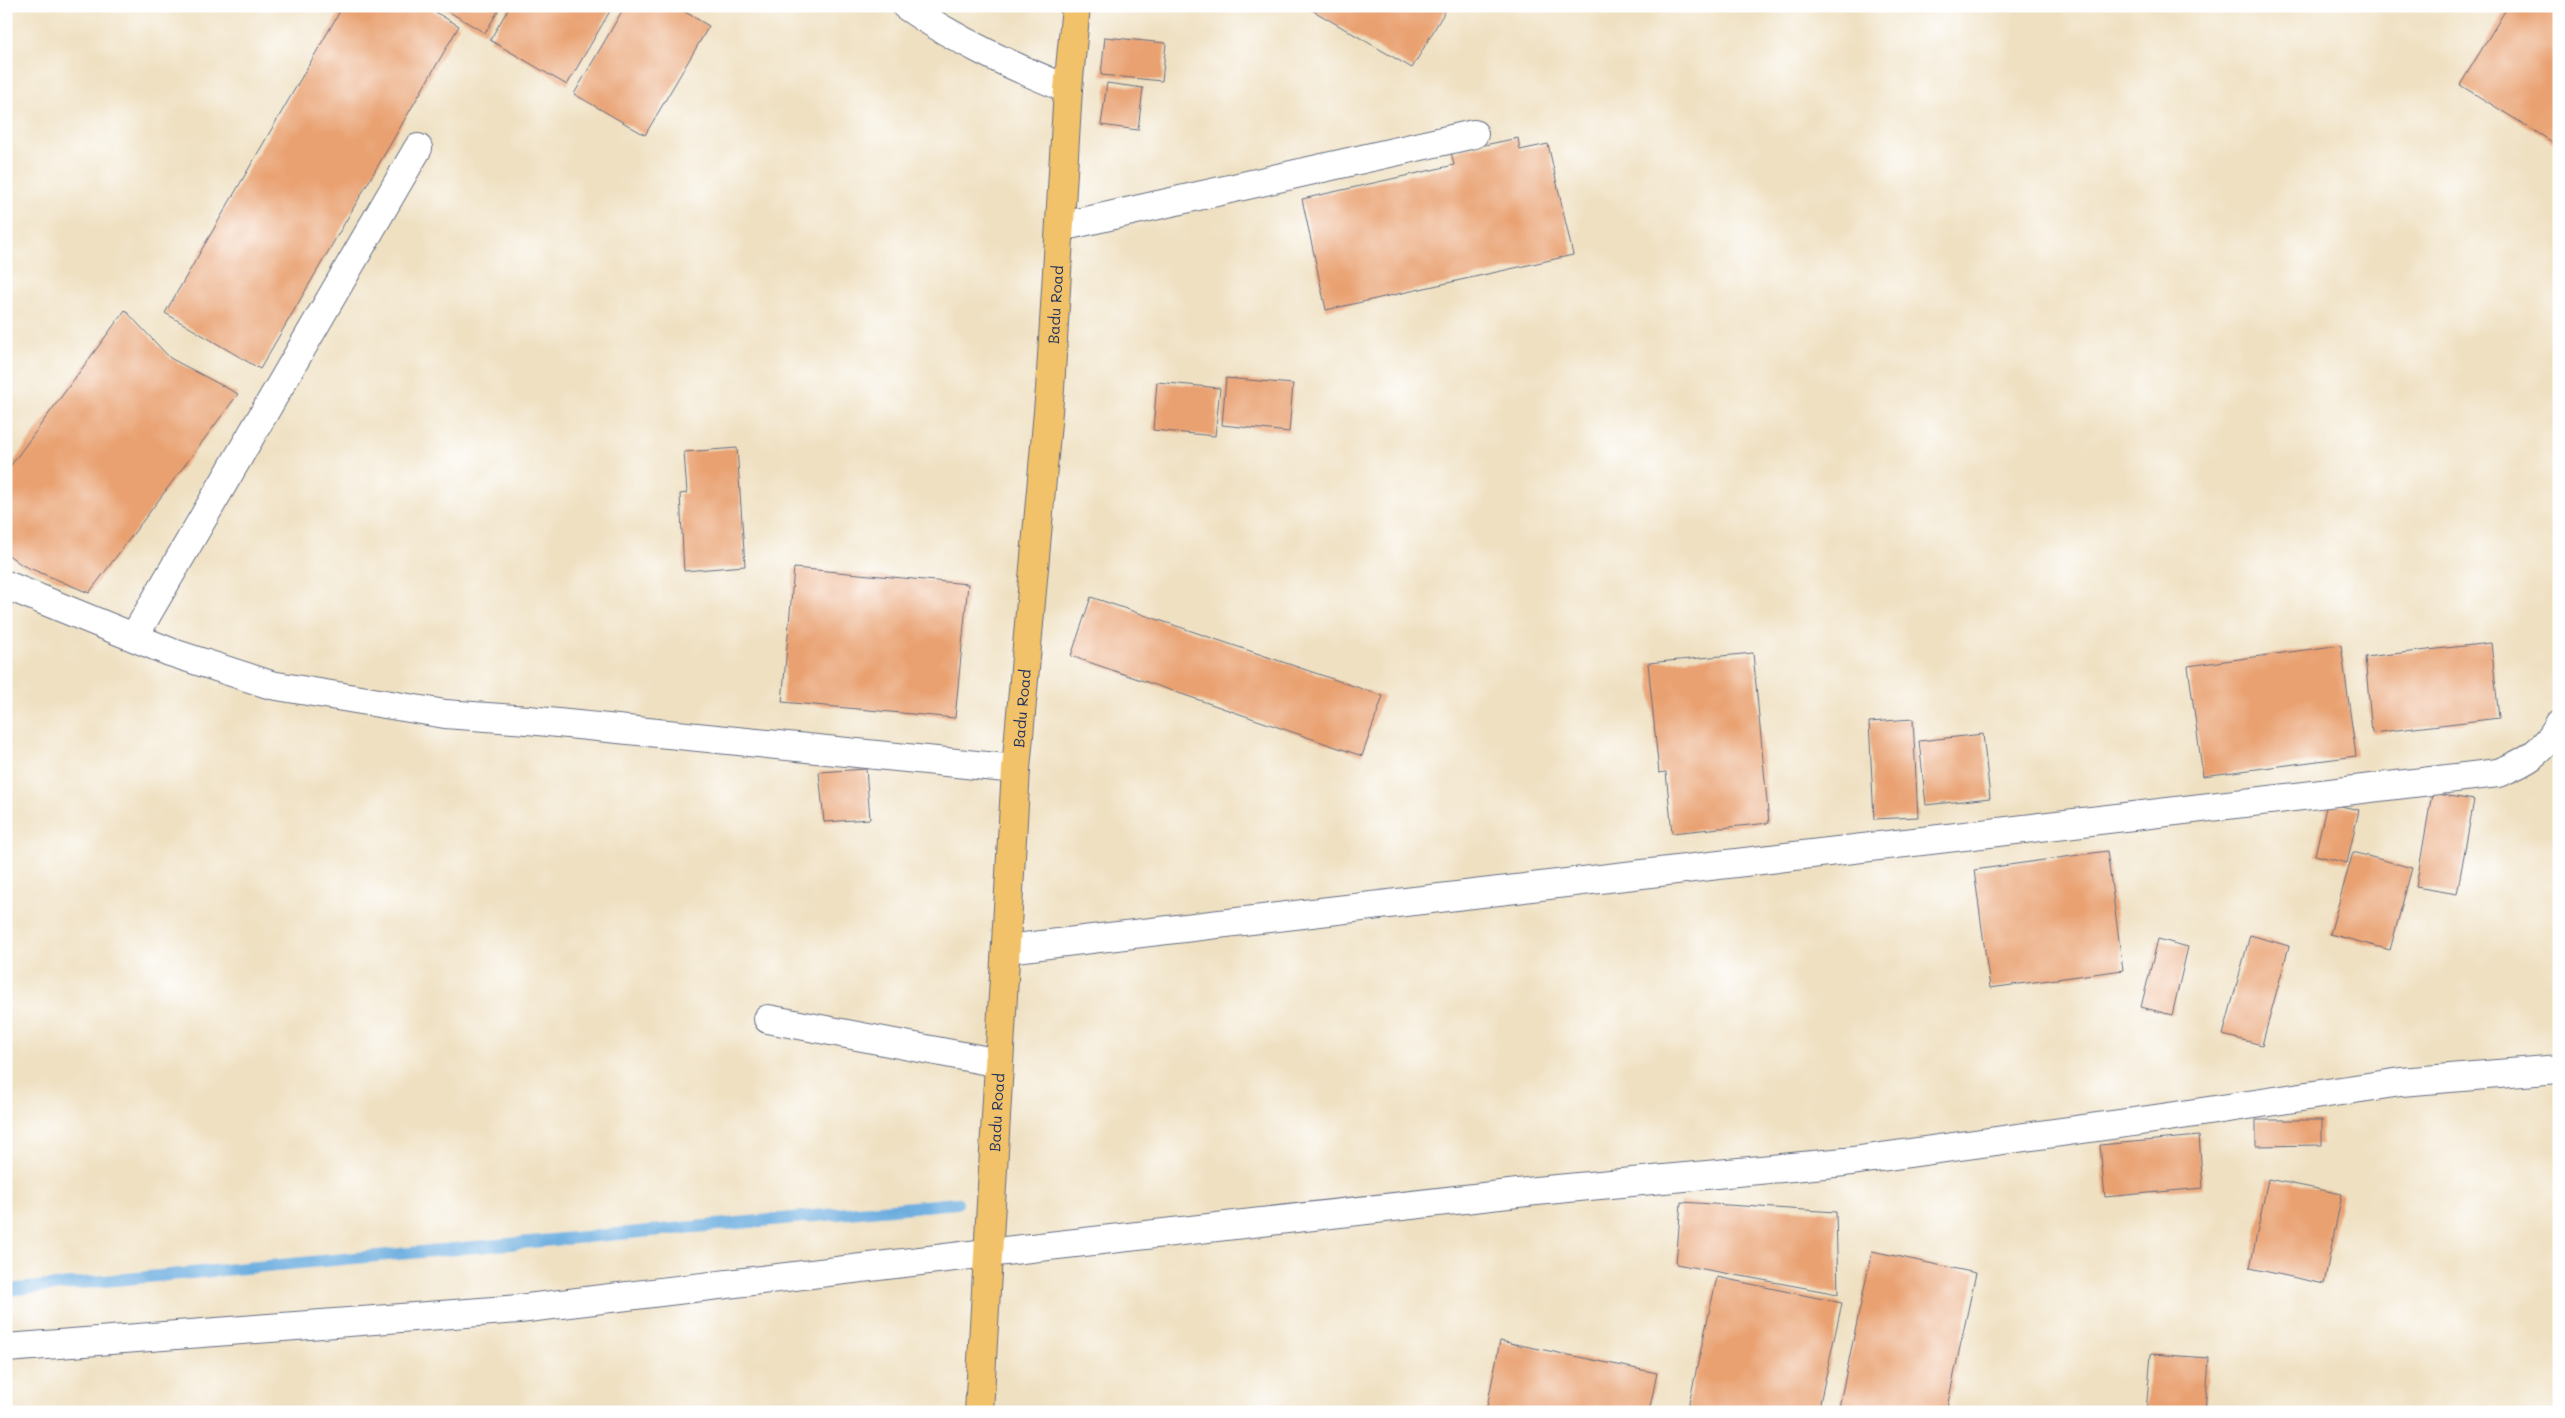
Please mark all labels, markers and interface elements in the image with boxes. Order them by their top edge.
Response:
street label: Badu Road [1043,265,1067,345]
street label: Badu Road [1008,668,1035,748]
street label: Badu Road [984,1073,1008,1152]

